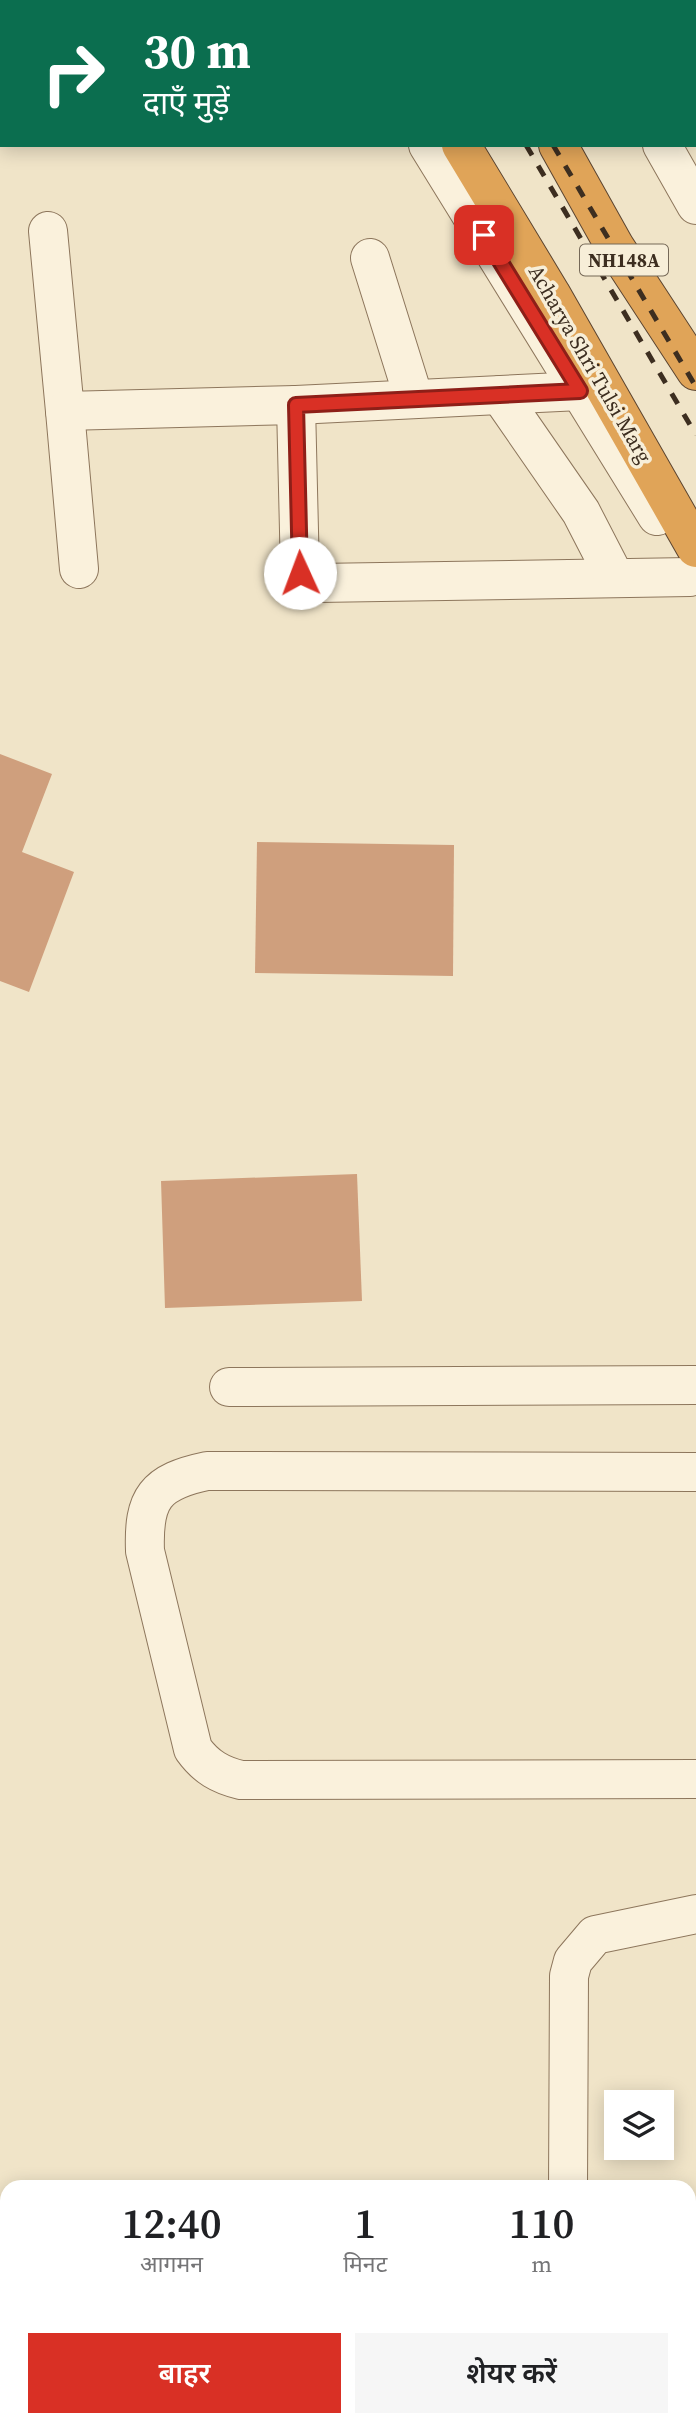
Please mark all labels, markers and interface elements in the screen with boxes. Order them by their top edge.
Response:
text: 30 m [143,17,251,84]
icon: right [28,28,119,119]
text: दाएँ मुड़ें [143,81,230,125]
pin [454,205,514,265]
icon: arrive [465,216,503,254]
road number: NH148A [580,244,668,276]
street label: Acharya Shri Tulsi Marg [522,259,659,468]
position arrow [263,536,337,610]
map controls [604,2090,674,2160]
button: layers [604,2090,674,2160]
text: 12:40 [122,2194,222,2252]
text: 1 [354,2194,376,2252]
text: 110 [509,2194,574,2252]
text: आगमन [140,2248,203,2280]
text: मिनट [343,2248,387,2280]
text: m [531,2248,552,2280]
button: बाहर [28,2333,341,2413]
button: शेयर करें [355,2333,668,2413]

